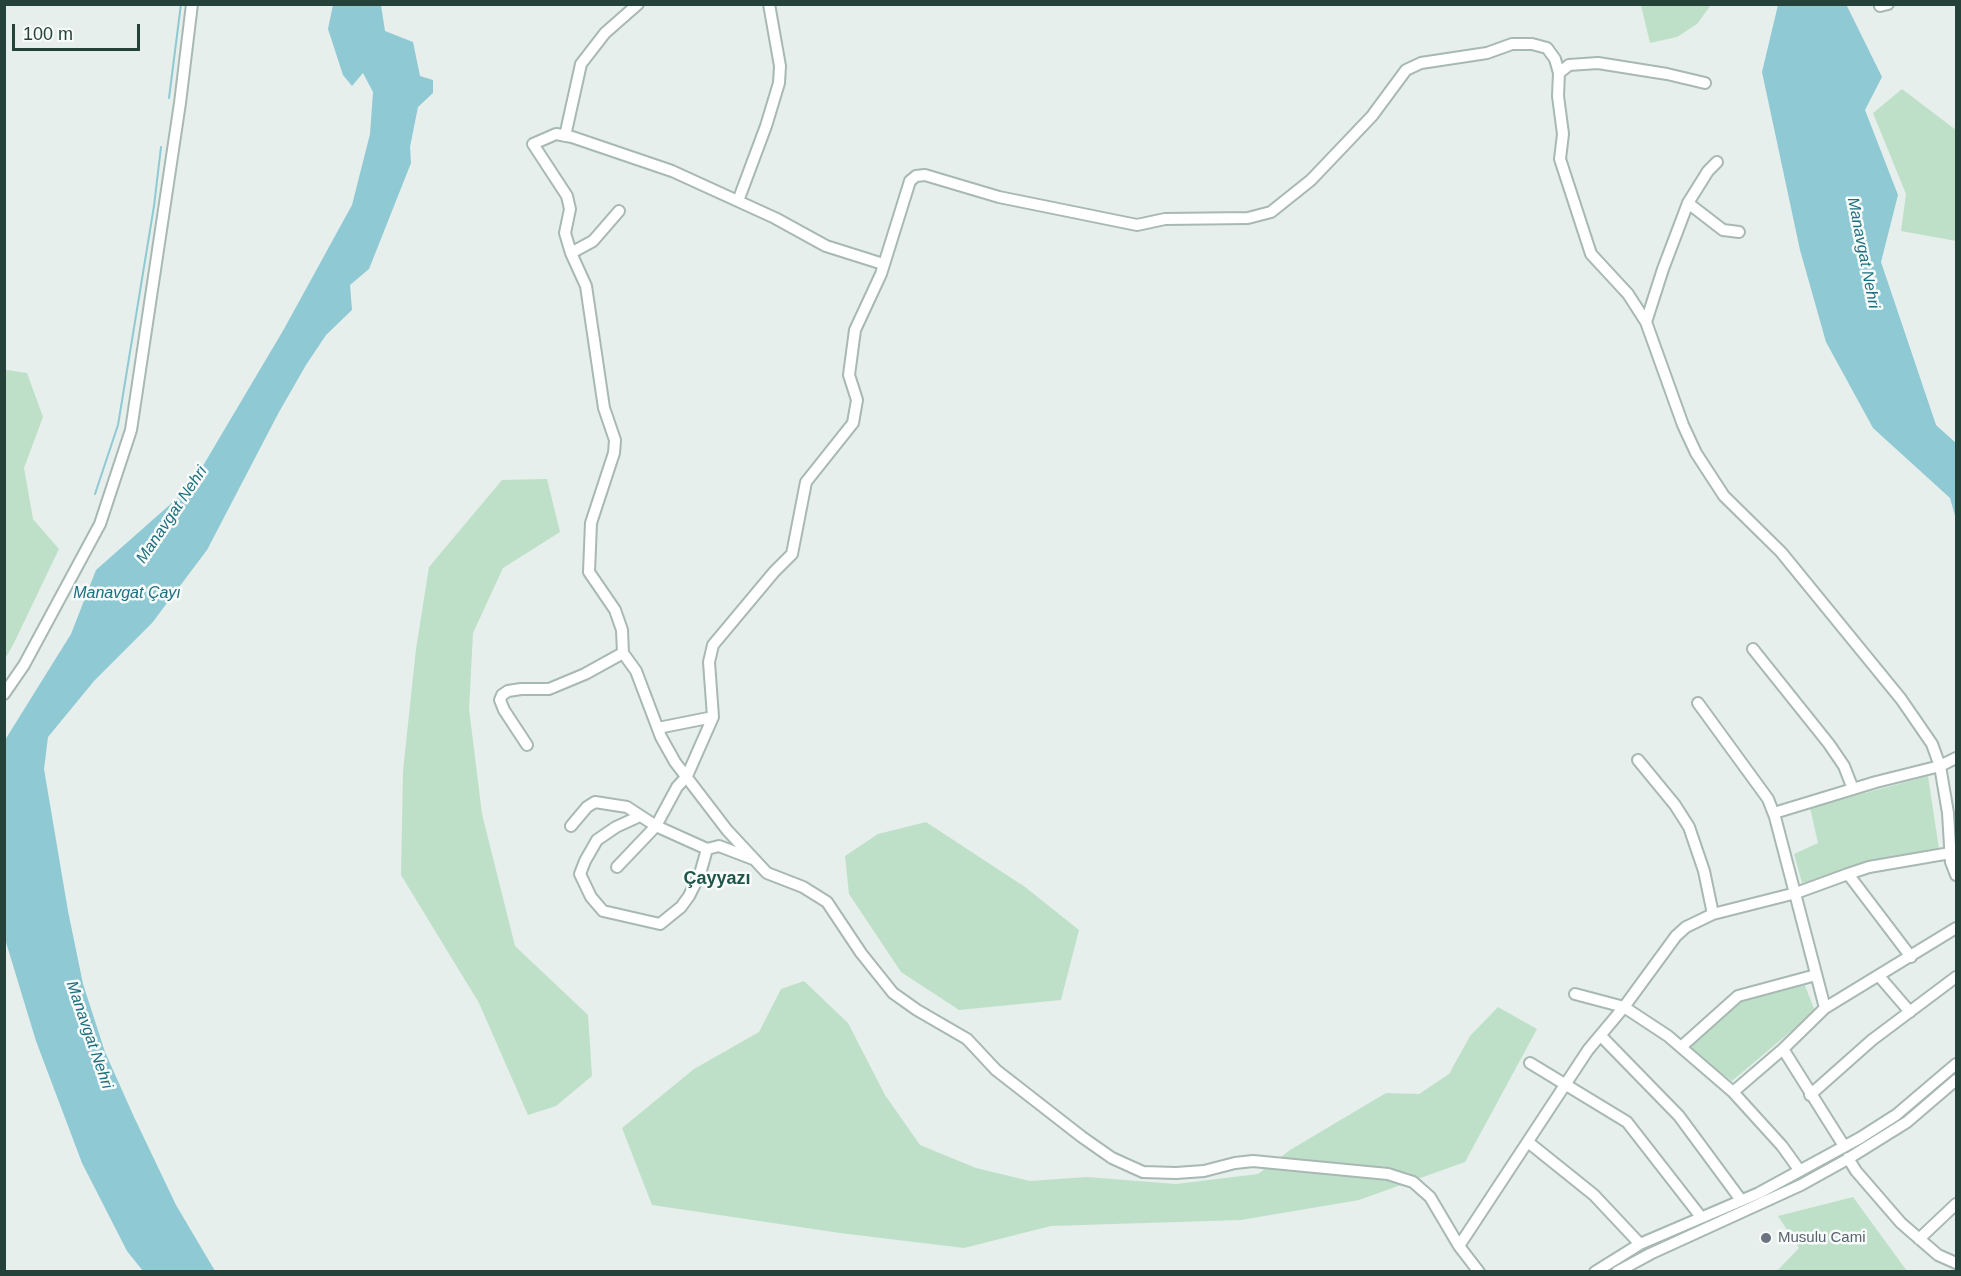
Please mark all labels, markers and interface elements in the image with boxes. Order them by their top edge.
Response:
scale bar [15,12,142,50]
text: 100 m [23,24,73,44]
water label: Manavgat Nehri [1843,196,1883,310]
water label: Manavgat Nehri [132,463,212,567]
water label: Manavgat Çayı [73,584,181,604]
district label: Çayyazı [683,868,751,890]
water label: Manavgat Nehri [62,978,116,1092]
place label: Musulu Cami [1778,1229,1866,1247]
marker: Musulu Cami [1759,1231,1773,1245]

